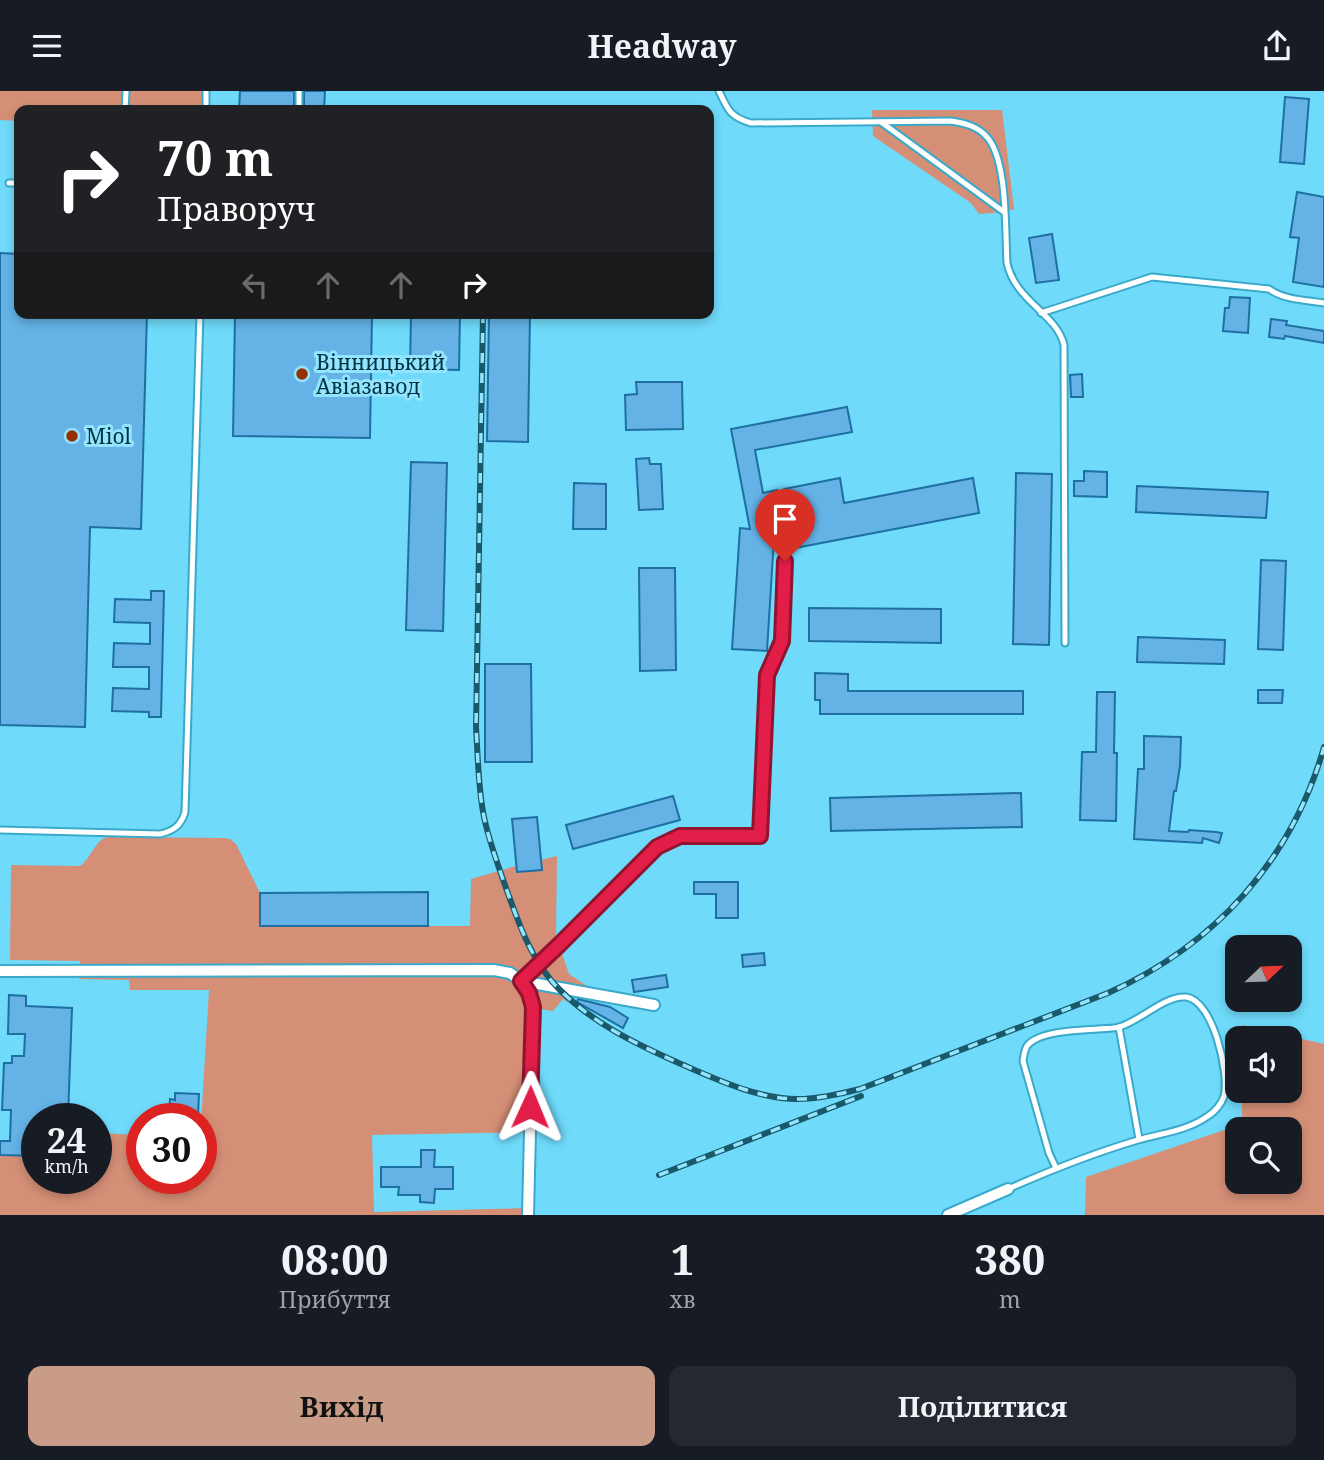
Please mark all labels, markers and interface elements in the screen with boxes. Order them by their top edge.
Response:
text: Headway [588,24,736,67]
icon: menu [28,27,66,65]
icon: share [1258,27,1296,65]
text: 70 m [157,124,273,190]
icon: right [42,133,133,224]
text: Праворуч [157,187,316,230]
icon: left [236,266,274,304]
icon: ahead [309,266,347,304]
icon: ahead [382,266,420,304]
icon: right [455,266,493,304]
place label: Вінницький Авіазавод [316,348,445,400]
marker: Вінницький Авіазавод [294,366,310,382]
place label: Miol [86,422,132,450]
marker: Miol [64,428,80,444]
pin [755,489,815,561]
icon: arrive [766,500,804,538]
north arrow [1225,935,1302,1011]
map controls [1225,935,1302,1194]
button: sound [1225,1026,1302,1103]
position arrow [493,1070,567,1144]
speed limit sign: 30 [126,1103,217,1194]
text: 24 [47,1116,86,1163]
button: search [1225,1117,1302,1194]
text: km/h [44,1154,89,1178]
text: 08:00 [281,1230,389,1287]
text: 1 [671,1230,694,1287]
text: 380 [974,1230,1045,1287]
text: Прибуття [279,1283,391,1315]
text: хв [670,1283,696,1315]
text: m [999,1283,1021,1315]
button: Вихід [28,1366,655,1446]
button: Поділитися [669,1366,1296,1446]

